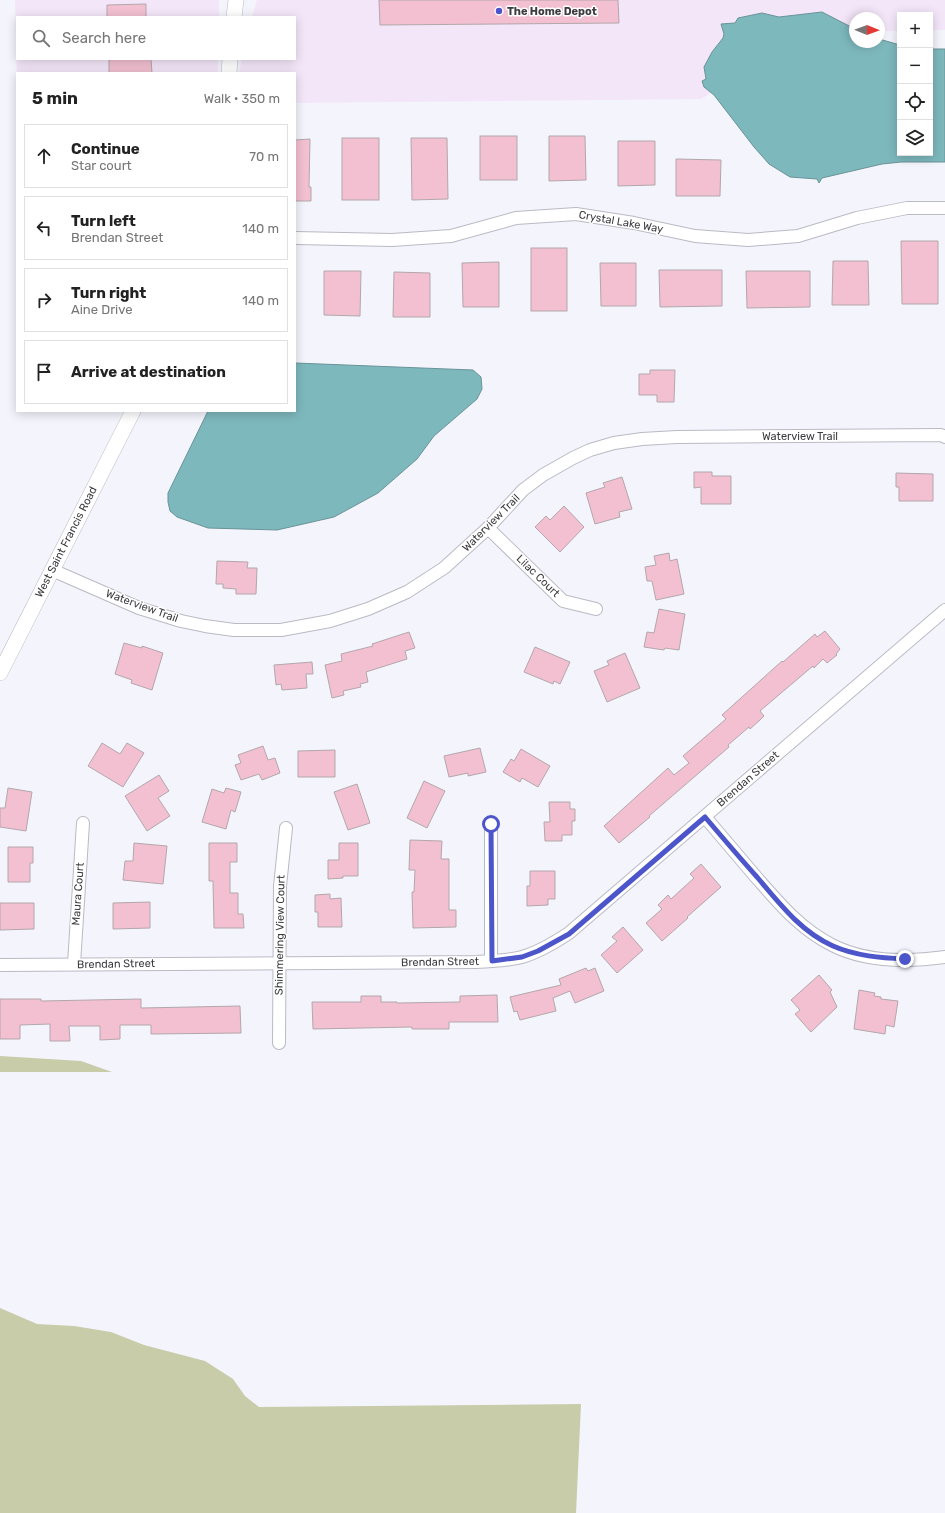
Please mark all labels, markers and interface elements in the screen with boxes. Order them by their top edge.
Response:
place label: The Home Depot [507,5,597,18]
marker: The Home Depot [494,6,504,16]
north arrow [849,12,885,48]
map controls [897,12,933,156]
button: + [897,12,933,48]
search box [16,16,296,60]
icon: search [30,27,52,49]
text: Search here [62,29,146,47]
button: − [897,48,933,84]
button: locate [897,84,933,120]
text: 5 min [32,88,78,108]
text: Walk · 350 m [204,91,280,106]
button: layers [897,120,933,156]
text: Continue [71,140,140,158]
icon: ahead [33,145,55,167]
text: 70 m [249,149,279,164]
text: Star court [71,158,132,173]
street label: Crystal Lake Way [578,208,664,236]
text: Turn left [71,212,136,230]
icon: left [33,217,55,239]
text: 140 m [242,221,279,236]
text: Brendan Street [71,230,163,245]
text: Turn right [71,284,146,302]
icon: right [33,289,55,311]
text: 140 m [242,293,279,308]
text: Aine Drive [71,302,132,317]
icon: arrive [33,361,55,383]
text: Arrive at destination [71,363,226,381]
street label: Waterview Trail [762,430,838,443]
street label: West Saint Francis Road [32,484,100,600]
street label: Waterview Trail [460,492,522,554]
street label: Lilac Court [514,552,563,600]
street label: Waterview Trail [104,587,180,625]
street label: Brendan Street [714,748,782,810]
route start [482,815,500,833]
street label: Maura Court [69,861,87,926]
street label: Shimmering View Court [272,874,288,995]
route end [896,950,914,968]
street label: Brendan Street [401,955,480,969]
street label: Brendan Street [77,957,156,971]

